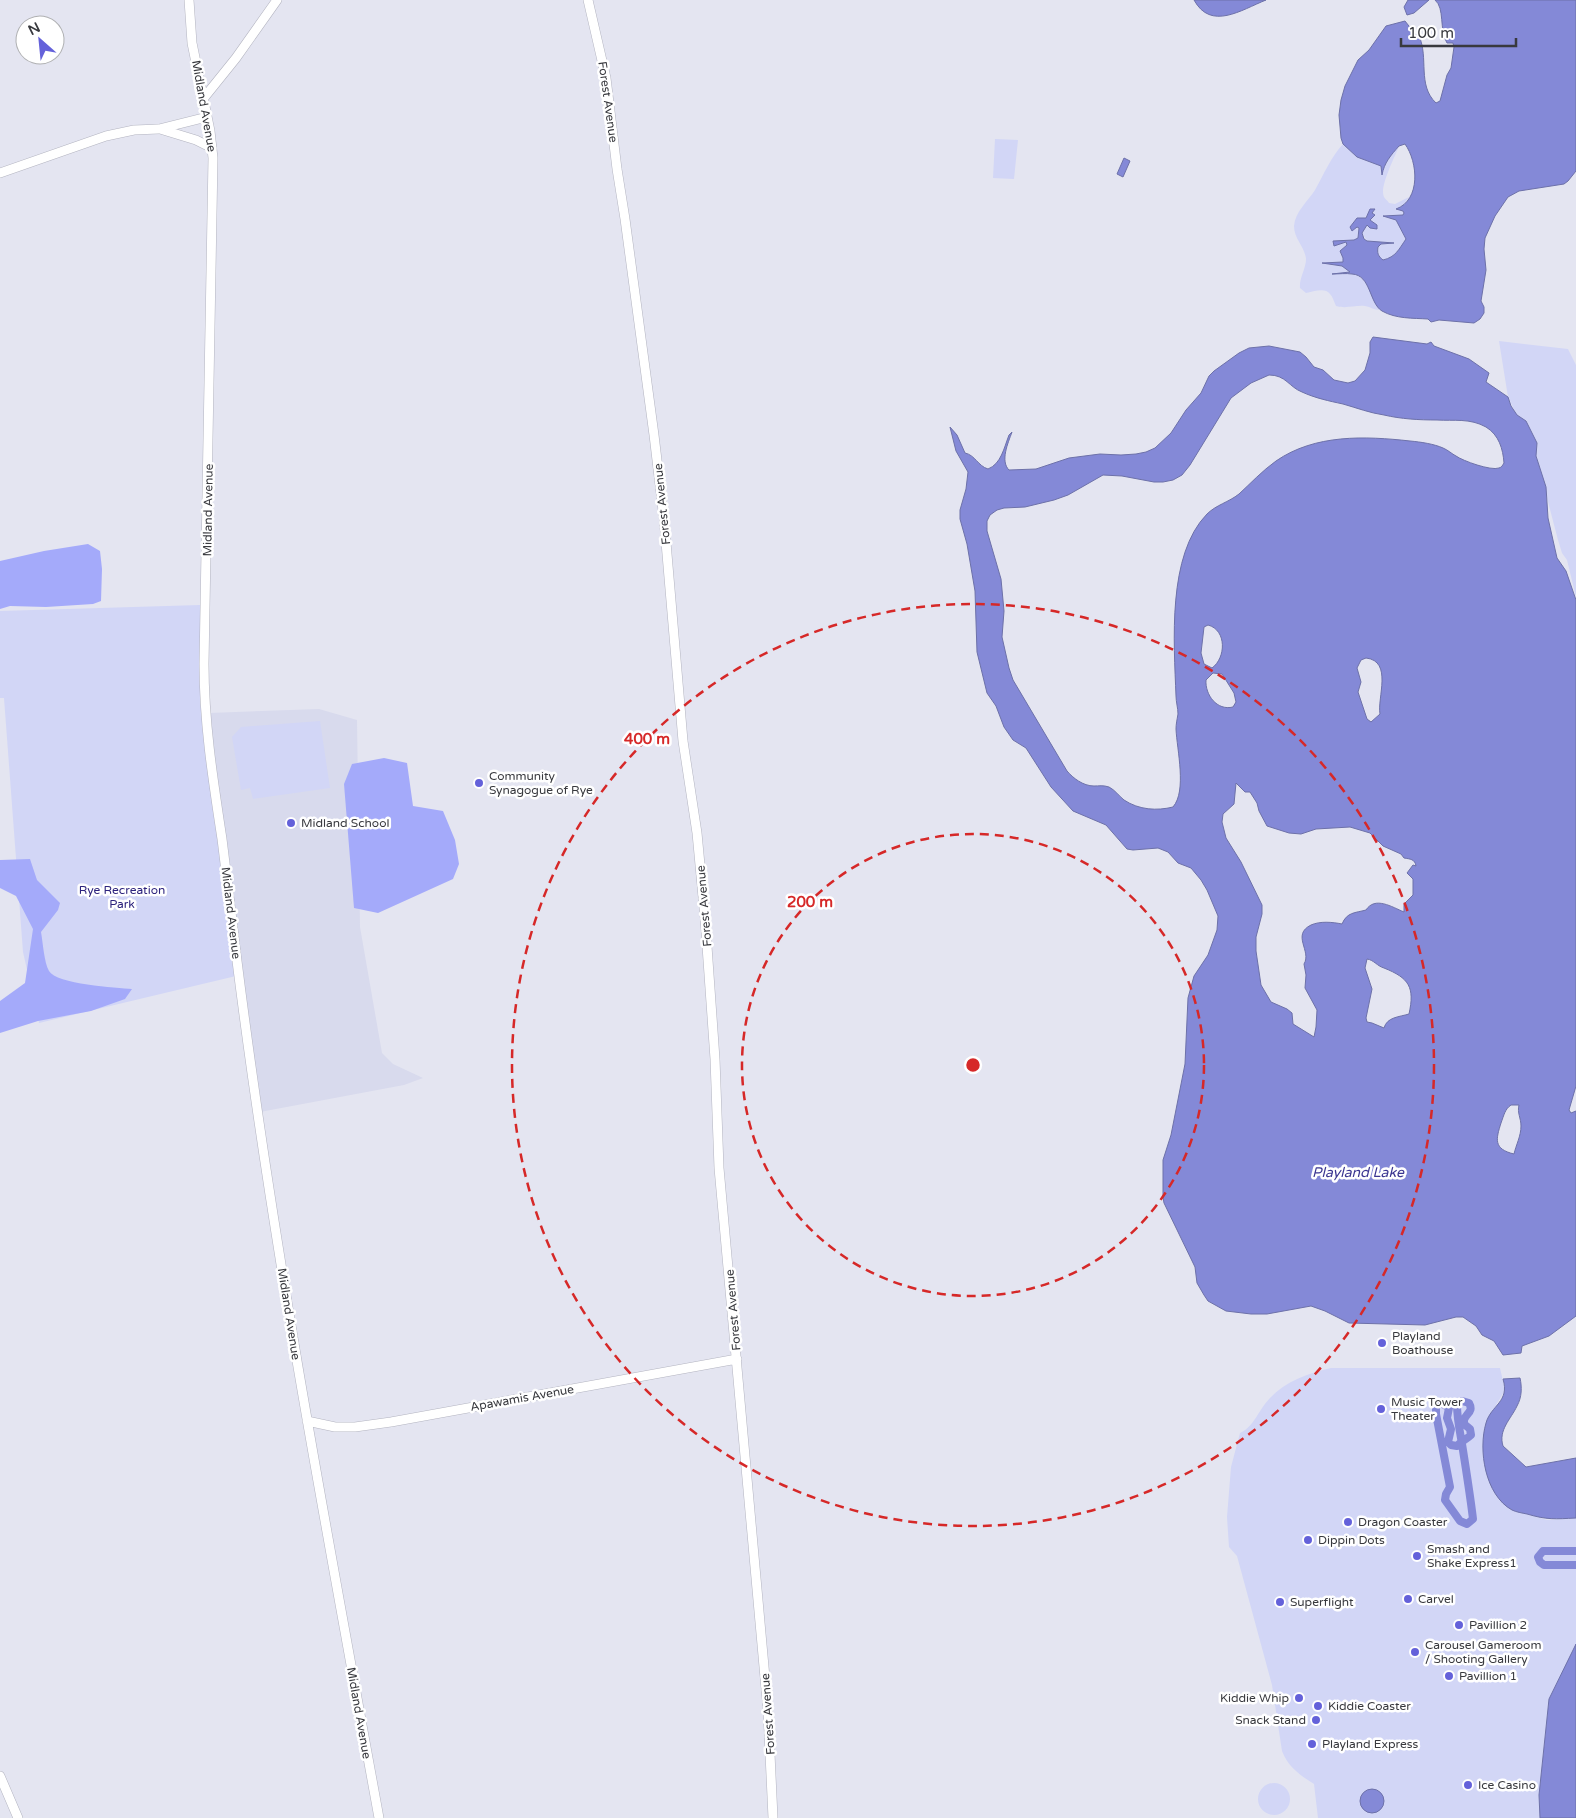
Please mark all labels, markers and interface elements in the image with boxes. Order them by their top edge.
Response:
north arrow [15,15,65,65]
scale bar [1401,15,1516,47]
text: N [25,19,43,39]
text: 100 m [1408,24,1454,42]
street label: Midland Avenue [189,59,219,153]
street label: Forest Avenue [595,61,621,144]
street label: Forest Avenue [651,462,673,545]
street label: Midland Avenue [200,463,216,556]
text: 400 m [624,730,670,748]
place label: Community Synagogue of Rye [489,769,593,797]
marker: Community Synagogue of Rye [473,777,485,789]
place label: Midland School [301,816,389,830]
marker: Midland School [285,817,297,829]
street label: Forest Avenue [693,864,715,947]
street label: Midland Avenue [218,866,244,960]
park label: Rye Recreation Park [79,883,165,911]
text: 200 m [787,893,833,911]
centre of rings [964,1056,982,1074]
water label: Playland Lake [1312,1164,1405,1181]
street label: Midland Avenue [275,1267,303,1361]
street label: Forest Avenue [722,1268,744,1351]
place label: Playland Boathouse [1392,1329,1453,1357]
marker: Playland Boathouse [1376,1337,1388,1349]
street label: Apawamis Avenue [469,1382,575,1414]
place label: Music Tower Theater [1391,1395,1463,1423]
marker: Music Tower Theater [1375,1403,1387,1415]
place label: Dragon Coaster [1358,1515,1448,1529]
marker: Dragon Coaster [1342,1516,1354,1528]
place label: Dippin Dots [1318,1533,1385,1547]
marker: Dippin Dots [1302,1534,1314,1546]
place label: Smash and Shake Express1 [1427,1542,1517,1570]
marker: Smash and Shake Express1 [1411,1550,1423,1562]
place label: Carvel [1418,1592,1454,1606]
marker: Carvel [1402,1593,1414,1605]
place label: Superflight [1290,1595,1354,1609]
marker: Superflight [1274,1596,1286,1608]
place label: Pavillion 2 [1469,1618,1527,1632]
marker: Pavillion 2 [1453,1619,1465,1631]
place label: Carousel Gameroom / Shooting Gallery [1425,1638,1541,1666]
marker: Carousel Gameroom / Shooting Gallery [1409,1646,1421,1658]
street label: Midland Avenue [344,1666,374,1760]
place label: Pavillion 1 [1459,1669,1517,1683]
marker: Pavillion 1 [1443,1670,1455,1682]
street label: Forest Avenue [758,1673,778,1755]
place label: Kiddie Whip [1220,1691,1289,1705]
marker: Kiddie Whip [1293,1692,1305,1704]
place label: Kiddie Coaster [1328,1699,1411,1713]
marker: Kiddie Coaster [1312,1700,1324,1712]
place label: Snack Stand [1235,1713,1306,1727]
marker: Snack Stand [1310,1714,1322,1726]
place label: Playland Express [1322,1737,1418,1751]
marker: Playland Express [1306,1738,1318,1750]
place label: Ice Casino [1478,1778,1536,1792]
marker: Ice Casino [1462,1779,1474,1791]

